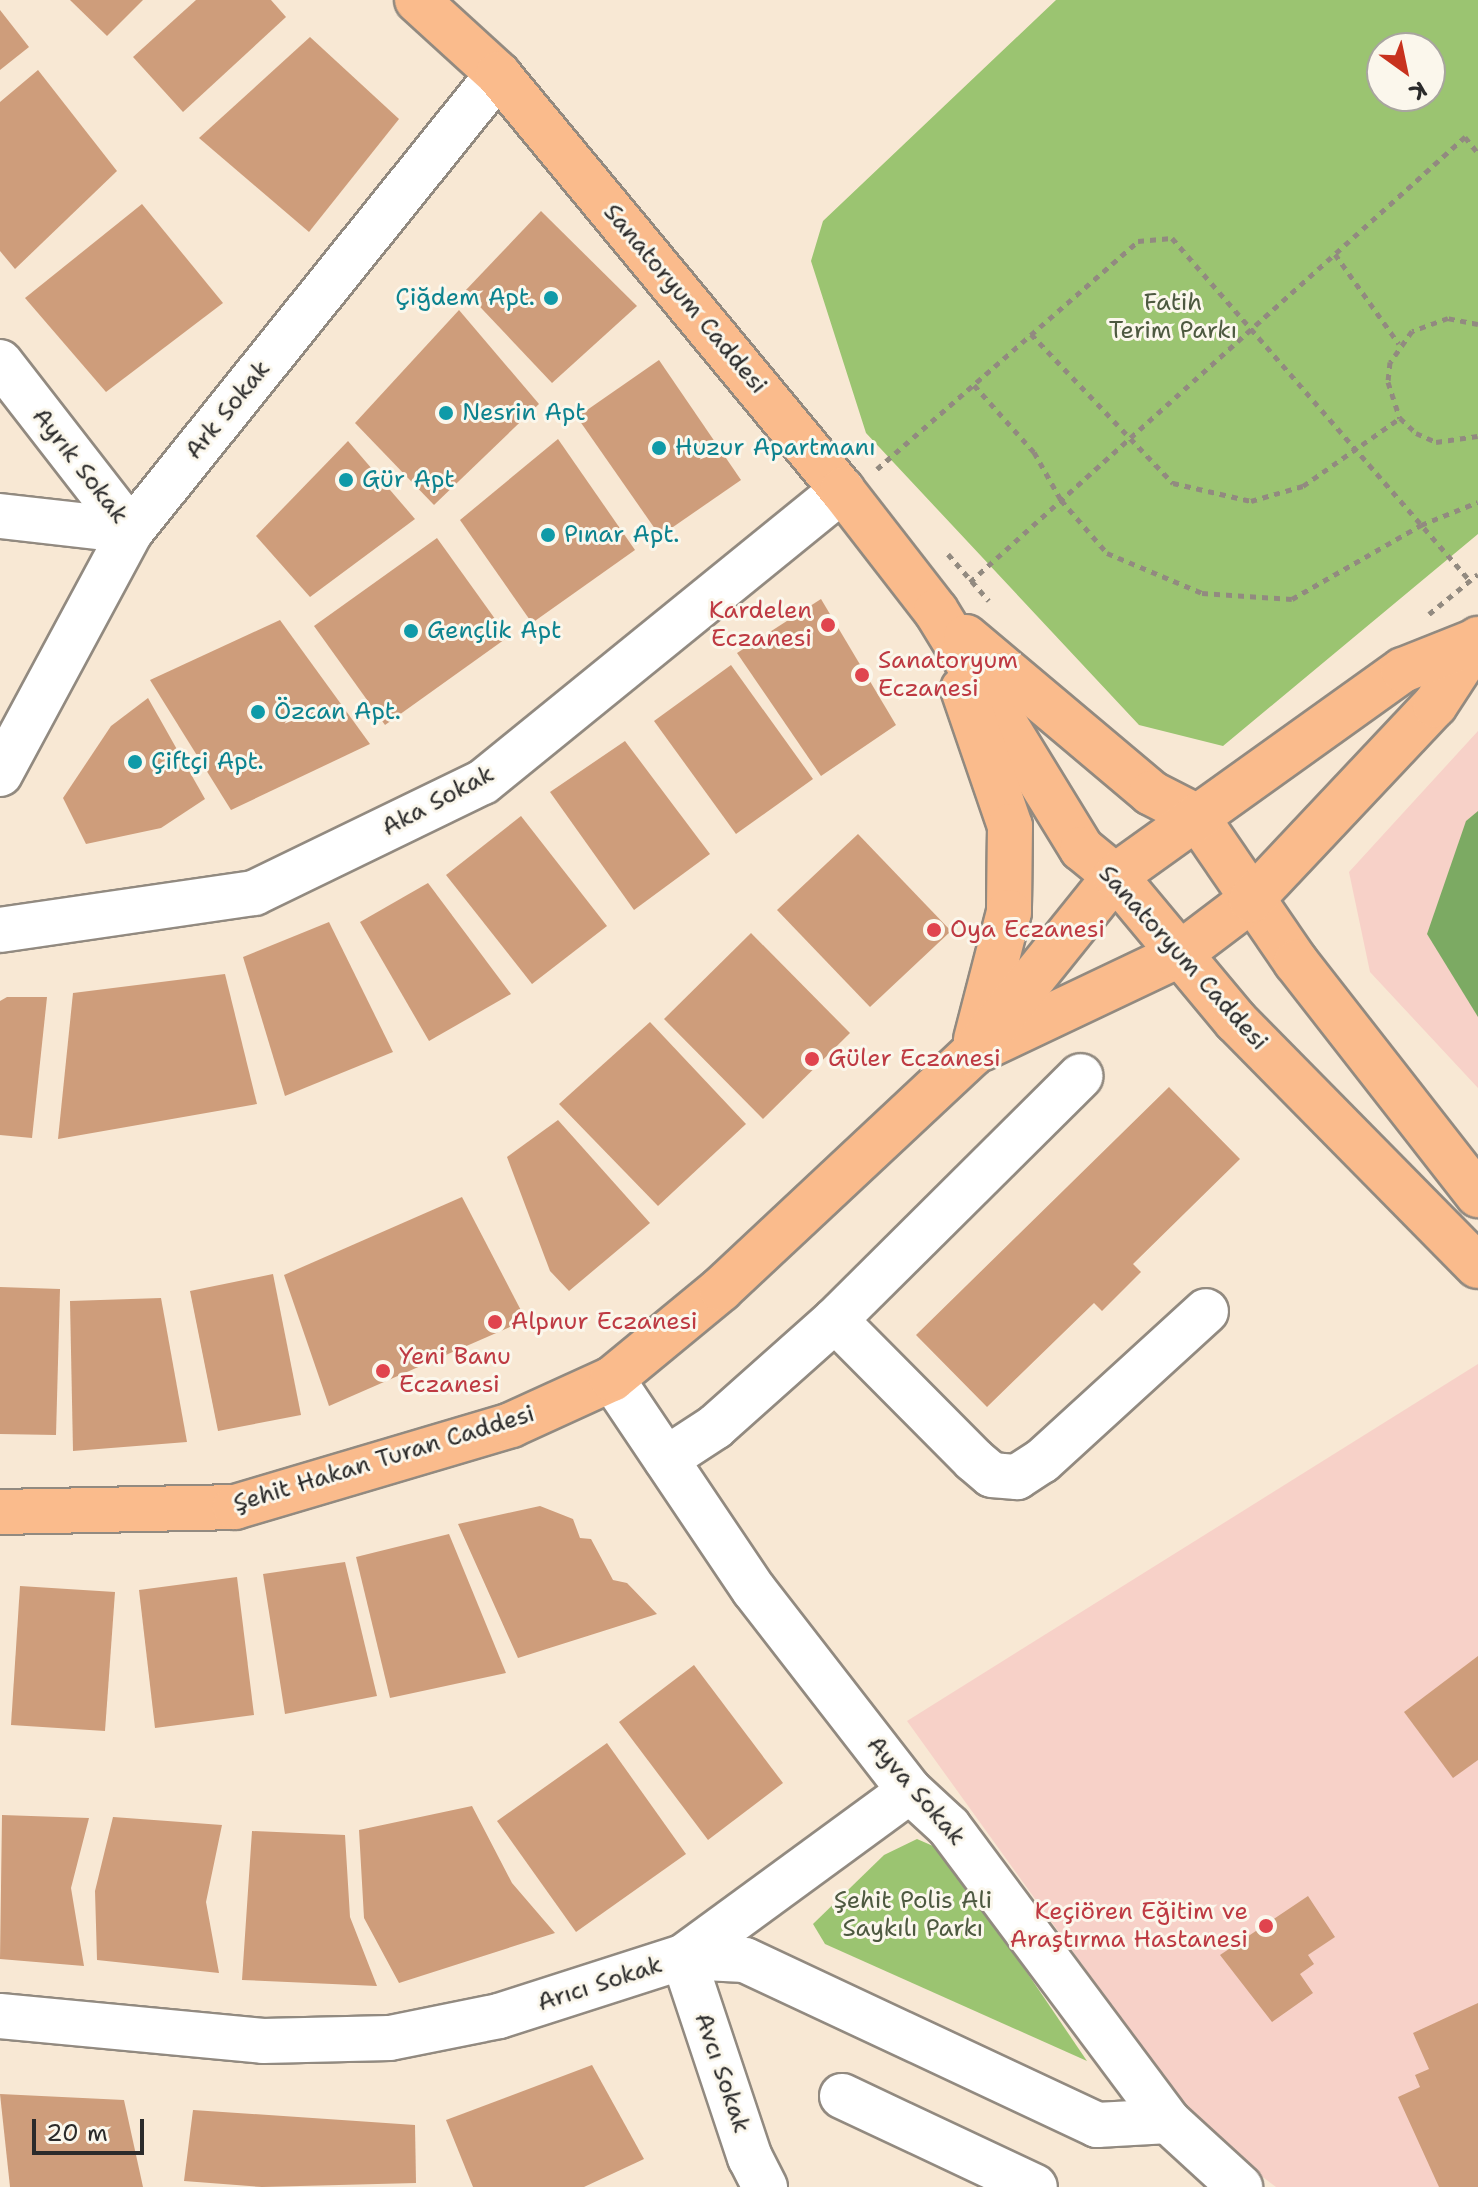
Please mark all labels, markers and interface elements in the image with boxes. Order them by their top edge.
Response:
north arrow [1366,32,1446,112]
text: K [1404,75,1432,107]
street label: Sanatoryum Caddesi [597,198,773,400]
place label: Çiğdem Apt. [395,284,535,312]
marker: Çiğdem Apt. [542,289,560,307]
park label: Fatih Terim Parkı [1109,289,1237,345]
street label: Ark Sokak [179,355,277,465]
place label: Nesrin Apt [462,399,586,427]
street label: Ayrık Sokak [26,402,134,530]
marker: Nesrin Apt [437,404,455,422]
place label: Huzur Apartmanı [675,434,876,462]
marker: Huzur Apartmanı [650,439,668,457]
place label: Gür Apt [362,466,455,494]
marker: Gür Apt [337,471,355,489]
place label: Pınar Apt. [564,521,679,549]
marker: Pınar Apt. [539,526,557,544]
place label: Kardelen Eczanesi [709,597,812,653]
marker: Kardelen Eczanesi [819,616,837,634]
place label: Gençlik Apt [427,617,562,645]
marker: Gençlik Apt [402,622,420,640]
place label: Sanatoryum Eczanesi [878,647,1018,703]
marker: Sanatoryum Eczanesi [853,666,871,684]
place label: Özcan Apt. [274,698,401,726]
marker: Özcan Apt. [249,703,267,721]
place label: Çiftçi Apt. [151,748,264,776]
marker: Çiftçi Apt. [126,753,144,771]
street label: Aka Sokak [377,759,499,843]
street label: Sanatoryum Caddesi [1092,860,1274,1056]
place label: Oya Eczanesi [950,916,1105,944]
marker: Oya Eczanesi [925,921,943,939]
place label: Güler Eczanesi [828,1045,1001,1073]
marker: Güler Eczanesi [803,1050,821,1068]
place label: Alpnur Eczanesi [511,1308,698,1336]
marker: Alpnur Eczanesi [486,1313,504,1331]
place label: Yeni Banu Eczanesi [399,1343,511,1399]
marker: Yeni Banu Eczanesi [374,1362,392,1380]
street label: Şehit Hakan Turan Caddesi [230,1399,538,1519]
street label: Ayva Sokak [861,1730,971,1852]
park label: Şehit Polis Ali Saykılı Parkı [834,1887,992,1943]
place label: Keçiören Eğitim ve Araştırma Hastanesi [1010,1898,1248,1954]
marker: Keçiören Eğitim ve Araştırma Hastanesi [1255,1915,1277,1937]
street label: Arıcı Sokak [534,1950,666,2018]
street label: Avcı Sokak [688,2009,756,2137]
scale bar [36,2103,148,2153]
text: 20 m [46,2117,108,2149]

